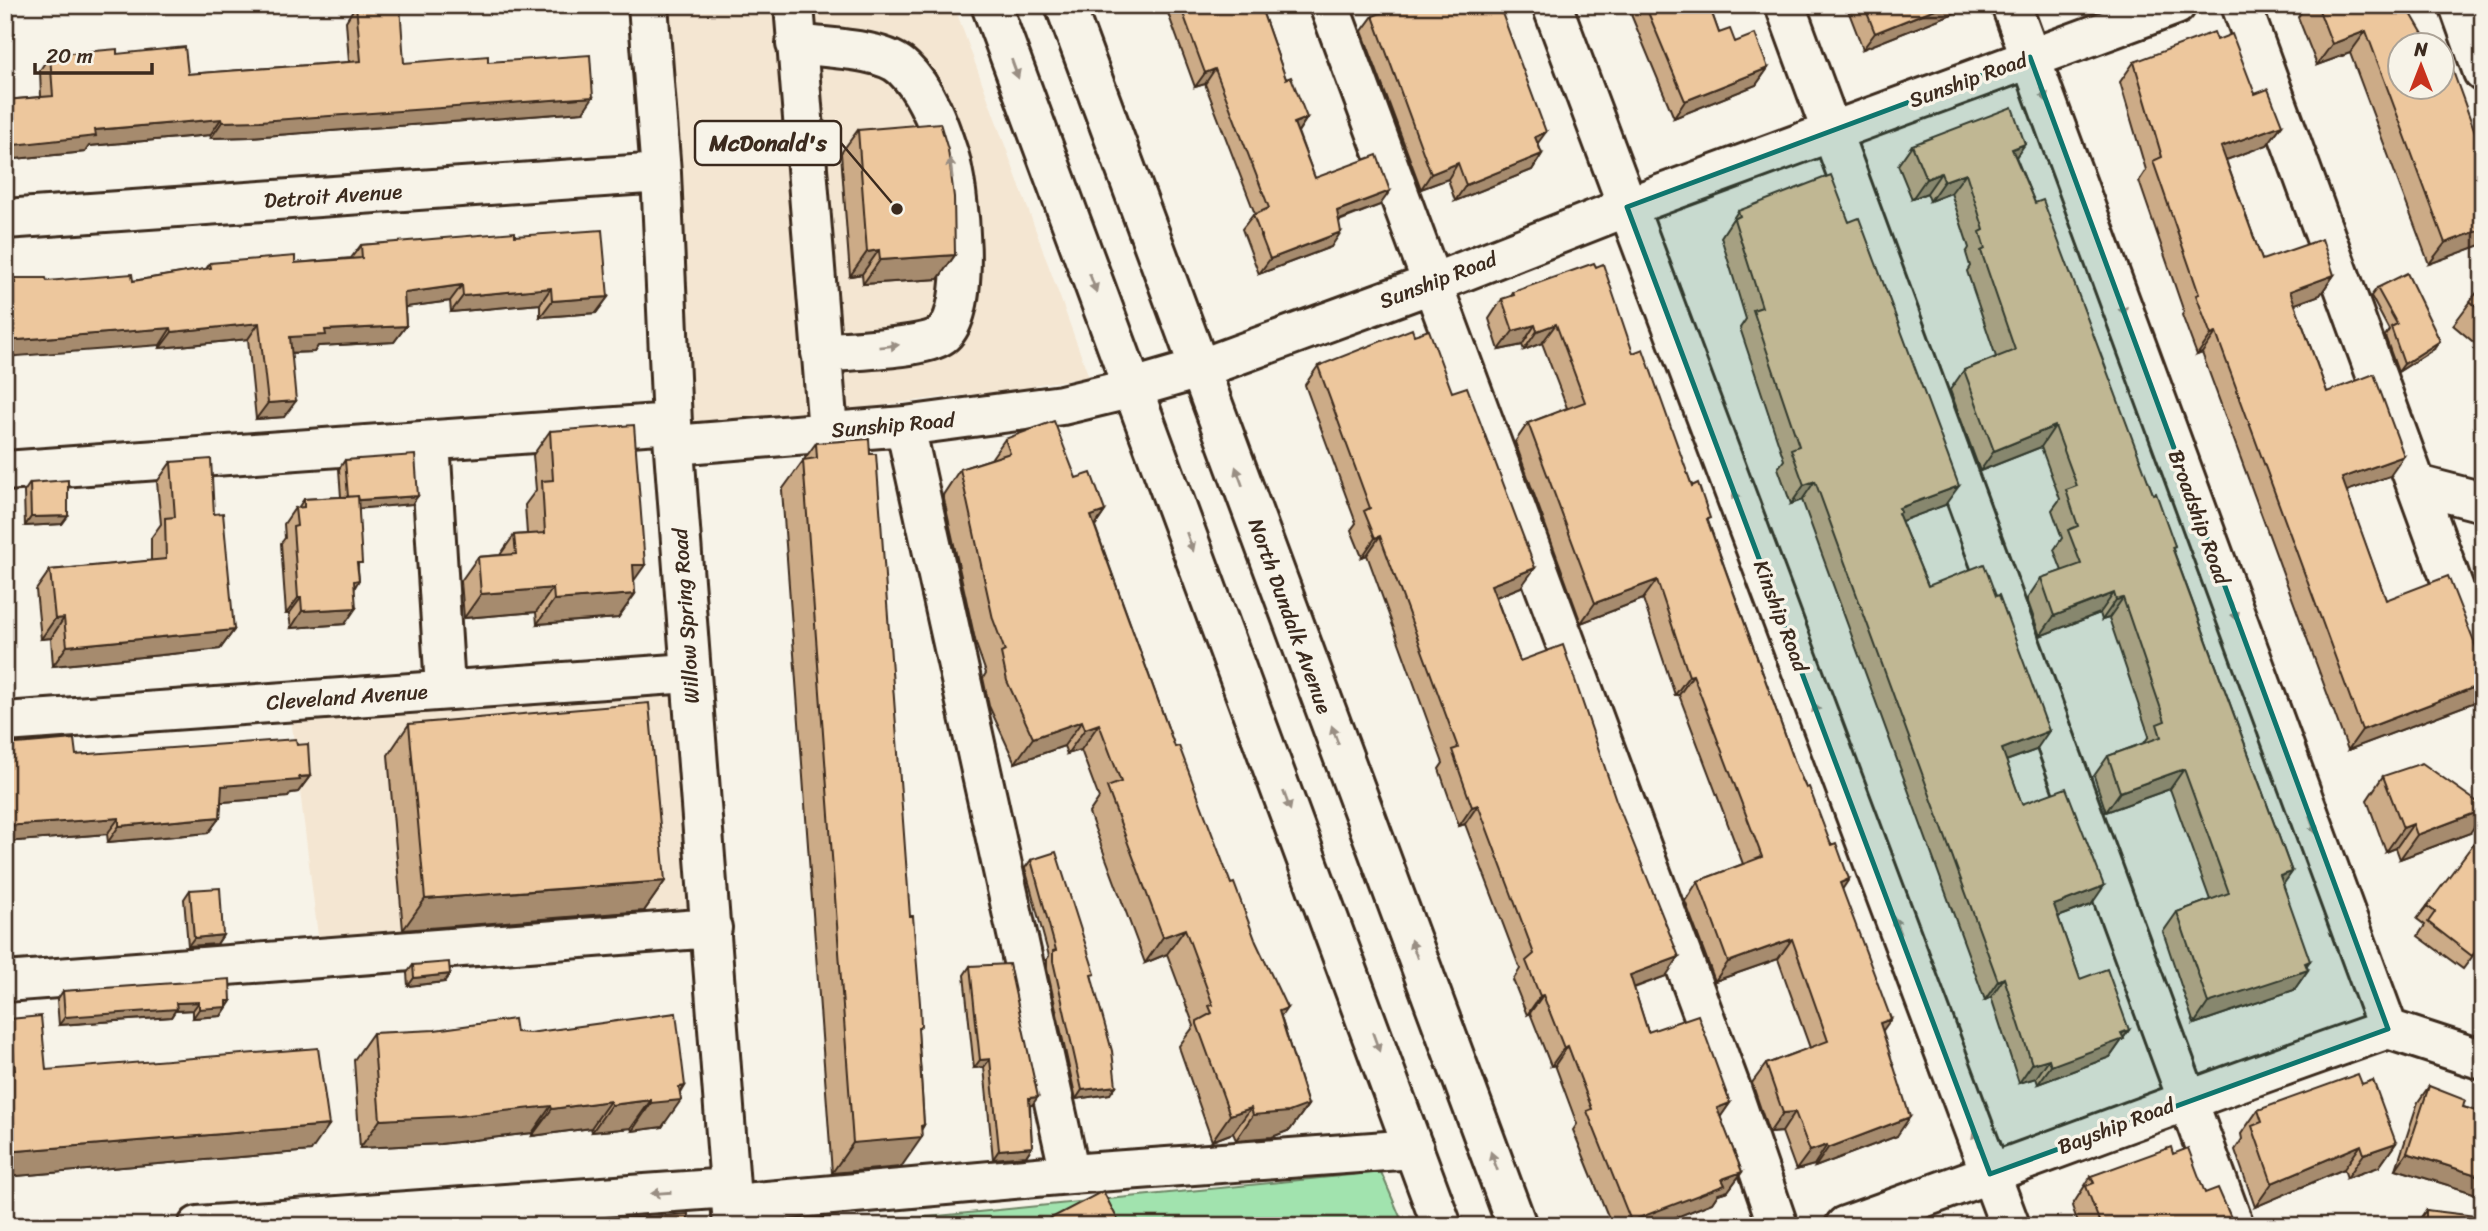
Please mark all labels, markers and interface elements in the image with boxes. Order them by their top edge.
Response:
scale bar [35,32,152,76]
north arrow [2386,32,2456,102]
text: N [2413,33,2428,66]
text: 20 m [46,37,93,75]
street label: Sunship Road [1903,40,2034,119]
one-way arrow [1010,59,1021,80]
one-way arrow [2038,82,2049,103]
callout: McDonald's [695,121,841,165]
text: McDonald's [708,123,827,164]
one-way arrow [945,157,956,179]
street label: Detroit Avenue [263,172,403,220]
street label: Sunship Road [1374,239,1504,320]
one-way arrow [1088,272,1099,293]
one-way arrow [2116,295,2127,316]
one-way arrow [878,340,900,351]
street label: Sunship Road [830,401,958,449]
street label: Broadship Road [2157,444,2242,592]
one-way arrow [1233,466,1244,487]
one-way arrow [1732,489,1743,510]
street label: North Dundalk Avenue [1237,513,1343,719]
street label: Willow Spring Road [661,525,711,705]
one-way arrow [1185,531,1196,552]
street label: Kinship Road [1742,554,1821,680]
one-way arrow [2229,601,2240,622]
street label: Cleveland Avenue [265,672,429,722]
one-way arrow [1811,702,1822,723]
one-way arrow [1329,725,1340,746]
one-way arrow [1282,790,1293,811]
one-way arrow [2307,814,2318,835]
one-way arrow [1891,915,1902,936]
one-way arrow [1408,938,1419,959]
one-way arrow [1370,1031,1381,1052]
street label: Bayship Road [2052,1086,2182,1166]
one-way arrow [1971,1128,1982,1149]
one-way arrow [1488,1151,1499,1172]
one-way arrow [650,1188,672,1199]

